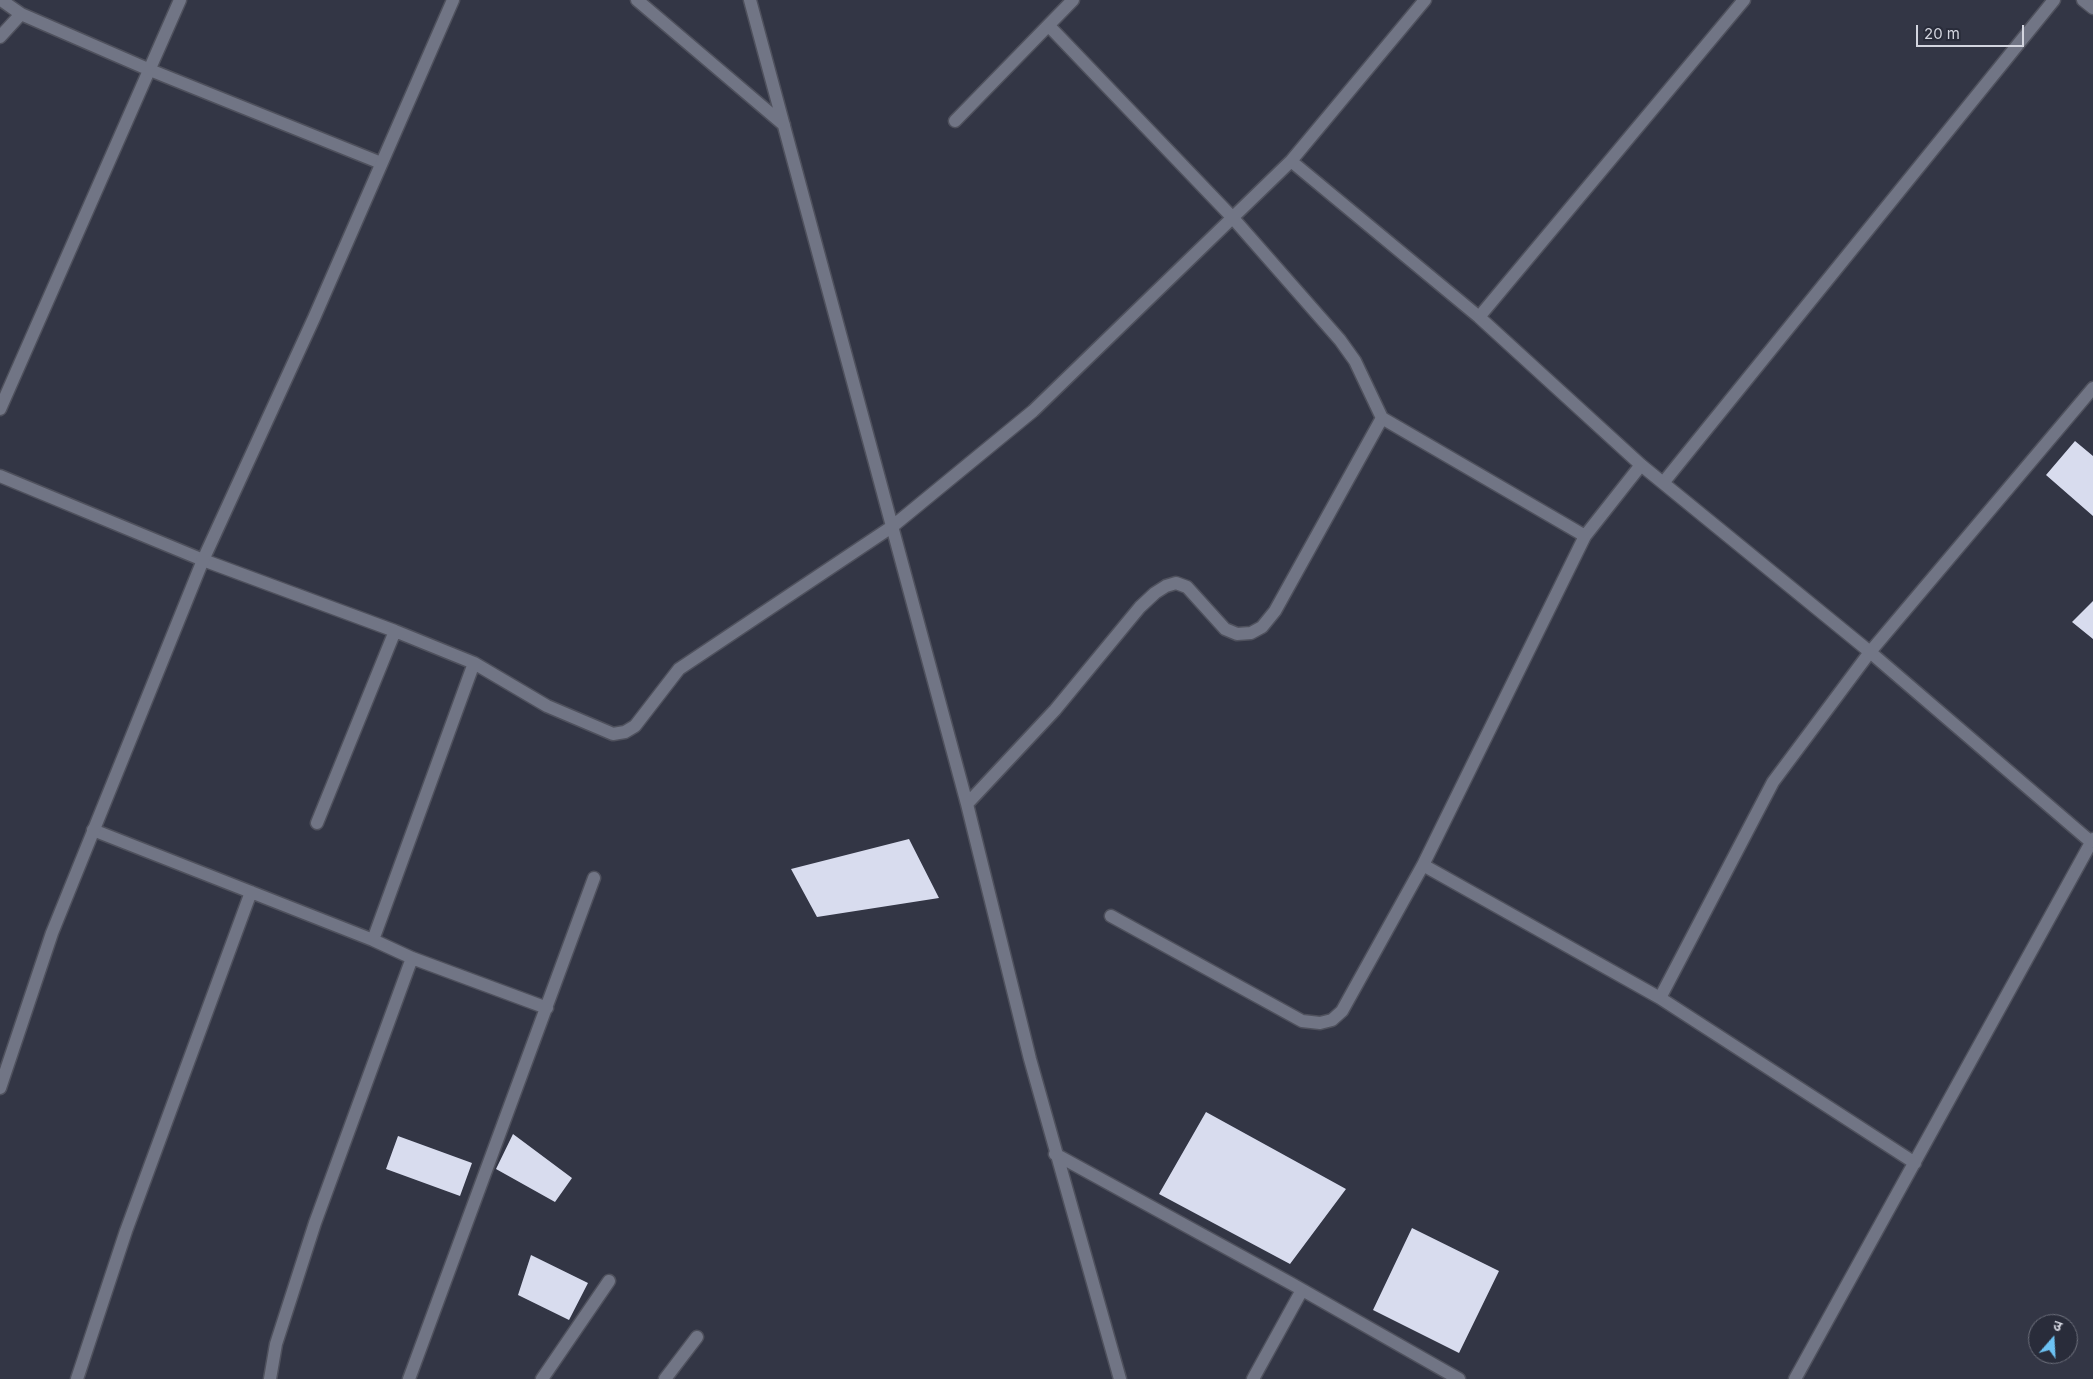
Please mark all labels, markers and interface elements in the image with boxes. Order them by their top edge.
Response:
scale bar [1918,15,2026,47]
text: 20 m [1924,24,1960,43]
north arrow [2028,1314,2078,1364]
text: उ [2051,1316,2064,1335]

